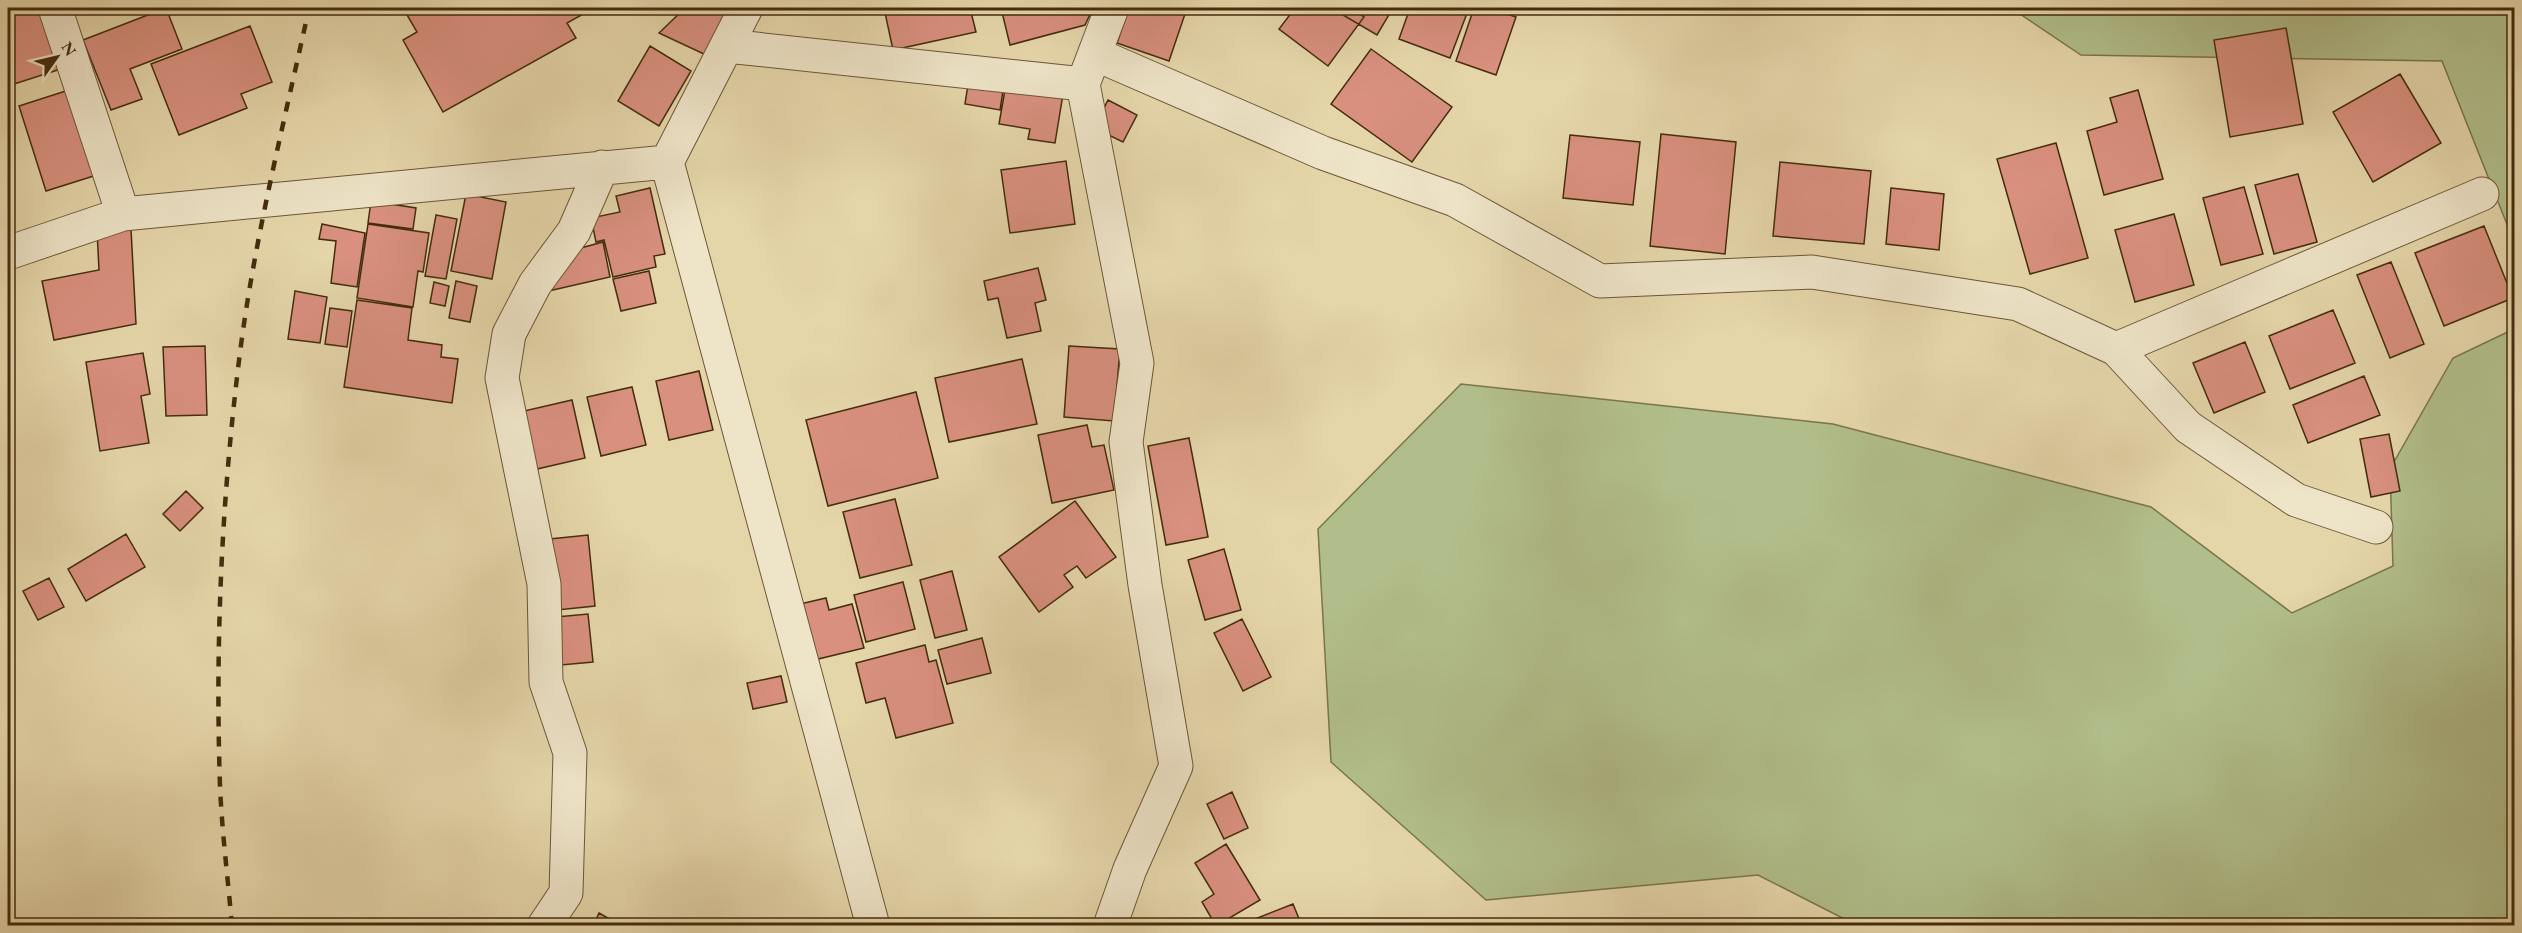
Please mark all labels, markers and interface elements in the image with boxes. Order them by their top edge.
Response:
north arrow [27,27,87,87]
text: N [57,38,81,60]

